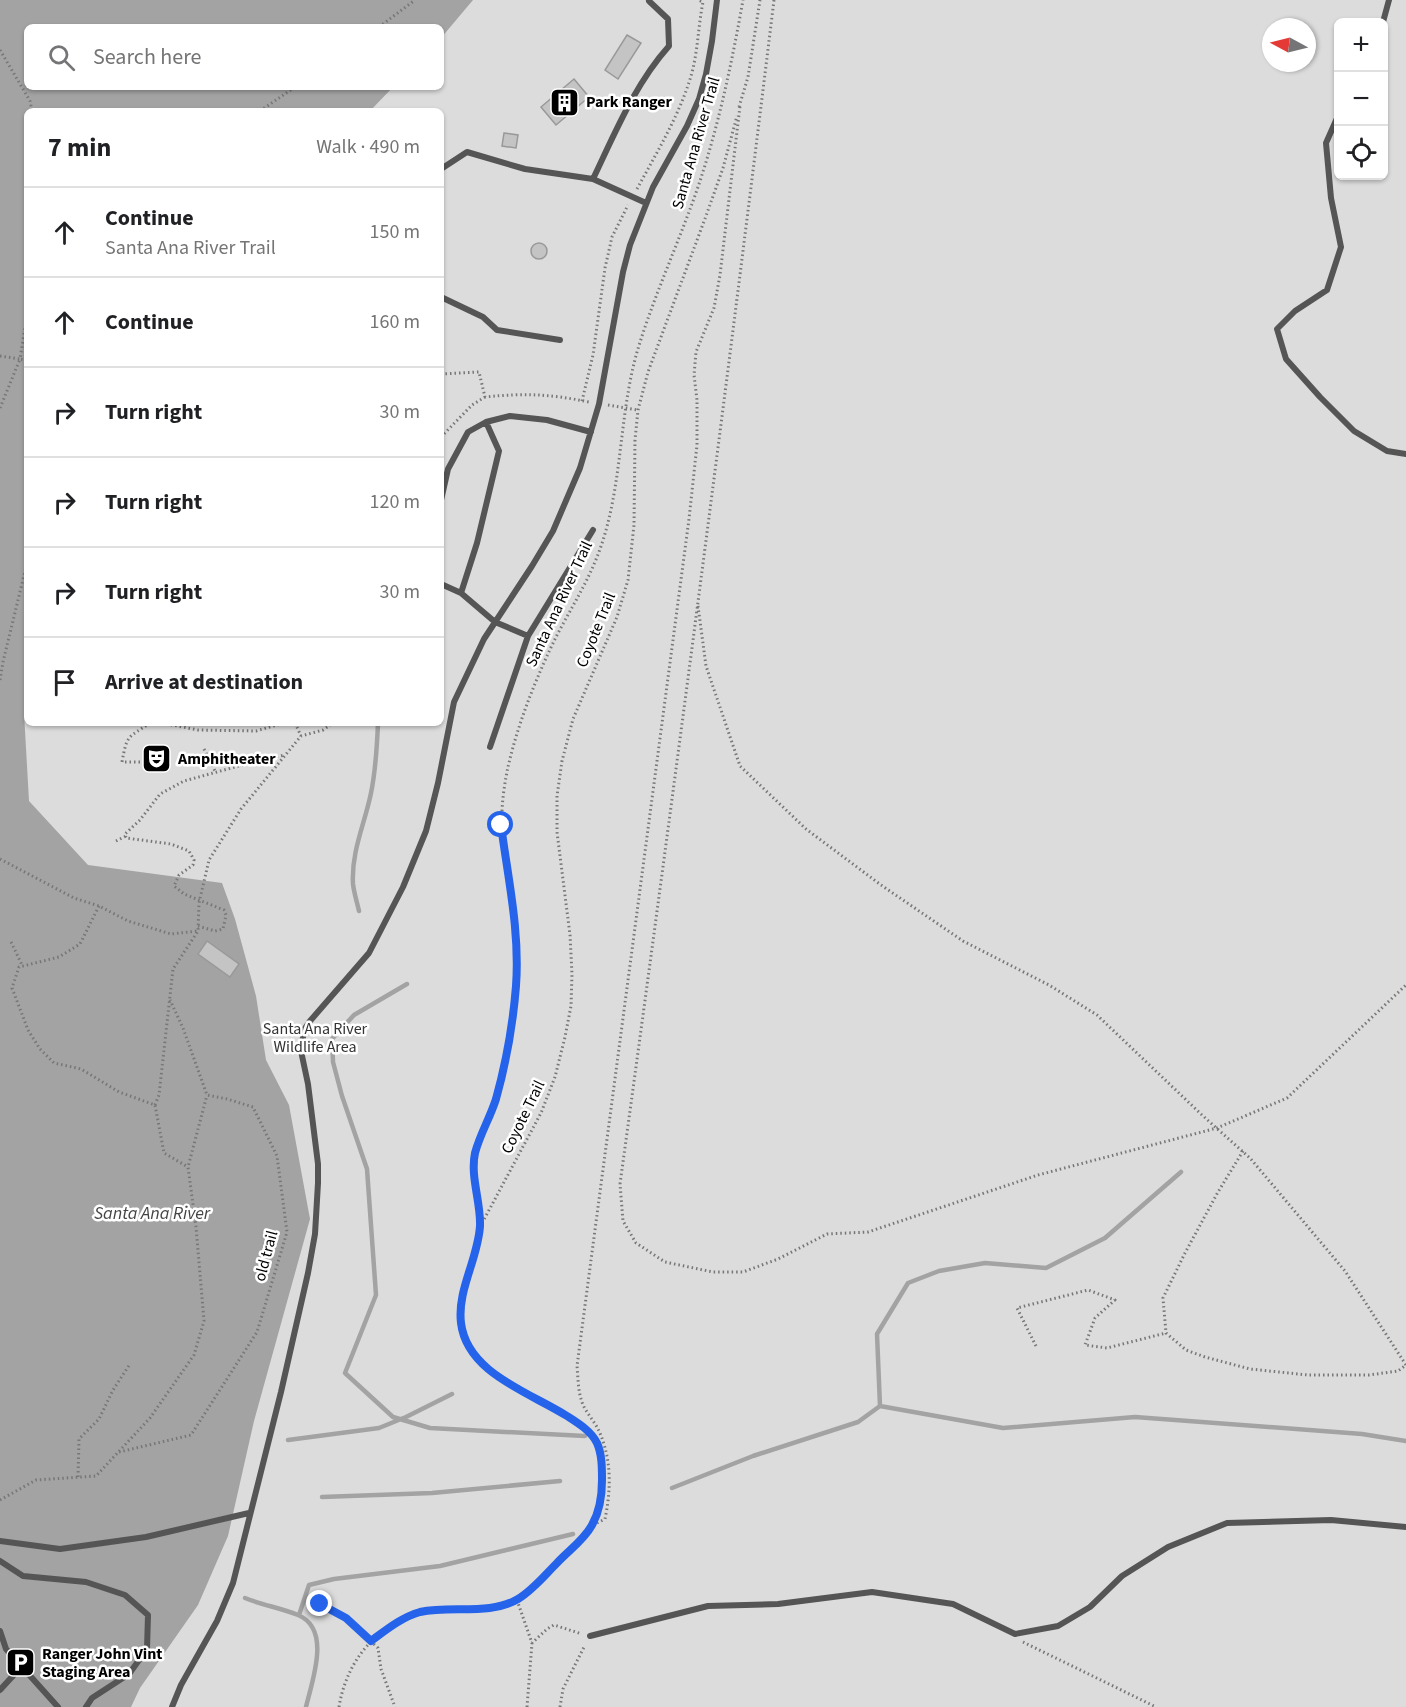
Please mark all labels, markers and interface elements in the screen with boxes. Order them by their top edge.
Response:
north arrow [1262,18,1316,72]
map controls [1334,18,1388,180]
button: + [1334,18,1388,72]
search box [24,24,444,90]
icon: search [45,41,78,74]
text: Search here [93,41,201,73]
button: − [1334,72,1388,126]
street label: Santa Ana River Trail [667,74,725,212]
building icon: Park Ranger [549,86,581,118]
place label: Park Ranger [586,91,673,113]
button: locate [1334,126,1388,180]
text: 7 min [48,129,111,166]
text: Walk · 490 m [316,133,420,161]
text: Continue [105,202,194,234]
icon: ahead [48,216,81,249]
text: 150 m [370,218,420,246]
text: Santa Ana River Trail [105,234,276,262]
icon: ahead [48,306,81,339]
text: Continue [105,306,194,338]
text: 160 m [370,308,420,336]
icon: right [48,396,81,429]
text: Turn right [105,396,202,428]
text: 30 m [380,398,420,426]
icon: right [48,486,81,519]
text: Turn right [105,486,202,518]
text: 120 m [370,488,420,516]
street label: Santa Ana River Trail [520,537,598,671]
icon: right [48,576,81,609]
text: Turn right [105,576,202,608]
text: 30 m [380,578,420,606]
street label: Coyote Trail [571,589,621,671]
icon: arrive [48,666,81,699]
text: Arrive at destination [105,666,303,698]
theatre icon: Amphitheater [141,743,173,775]
place label: Amphitheater [177,748,276,770]
route start [487,811,513,837]
park label: Santa Ana River Wildlife Area [263,1018,368,1058]
street label: Coyote Trail [496,1077,550,1157]
water label: Santa Ana River [94,1201,211,1226]
street label: old trail [249,1228,283,1284]
route end [306,1590,332,1616]
place label: Ranger John Vint Staging Area [42,1643,162,1683]
parking icon: Ranger John Vint Staging Area [5,1647,37,1679]

